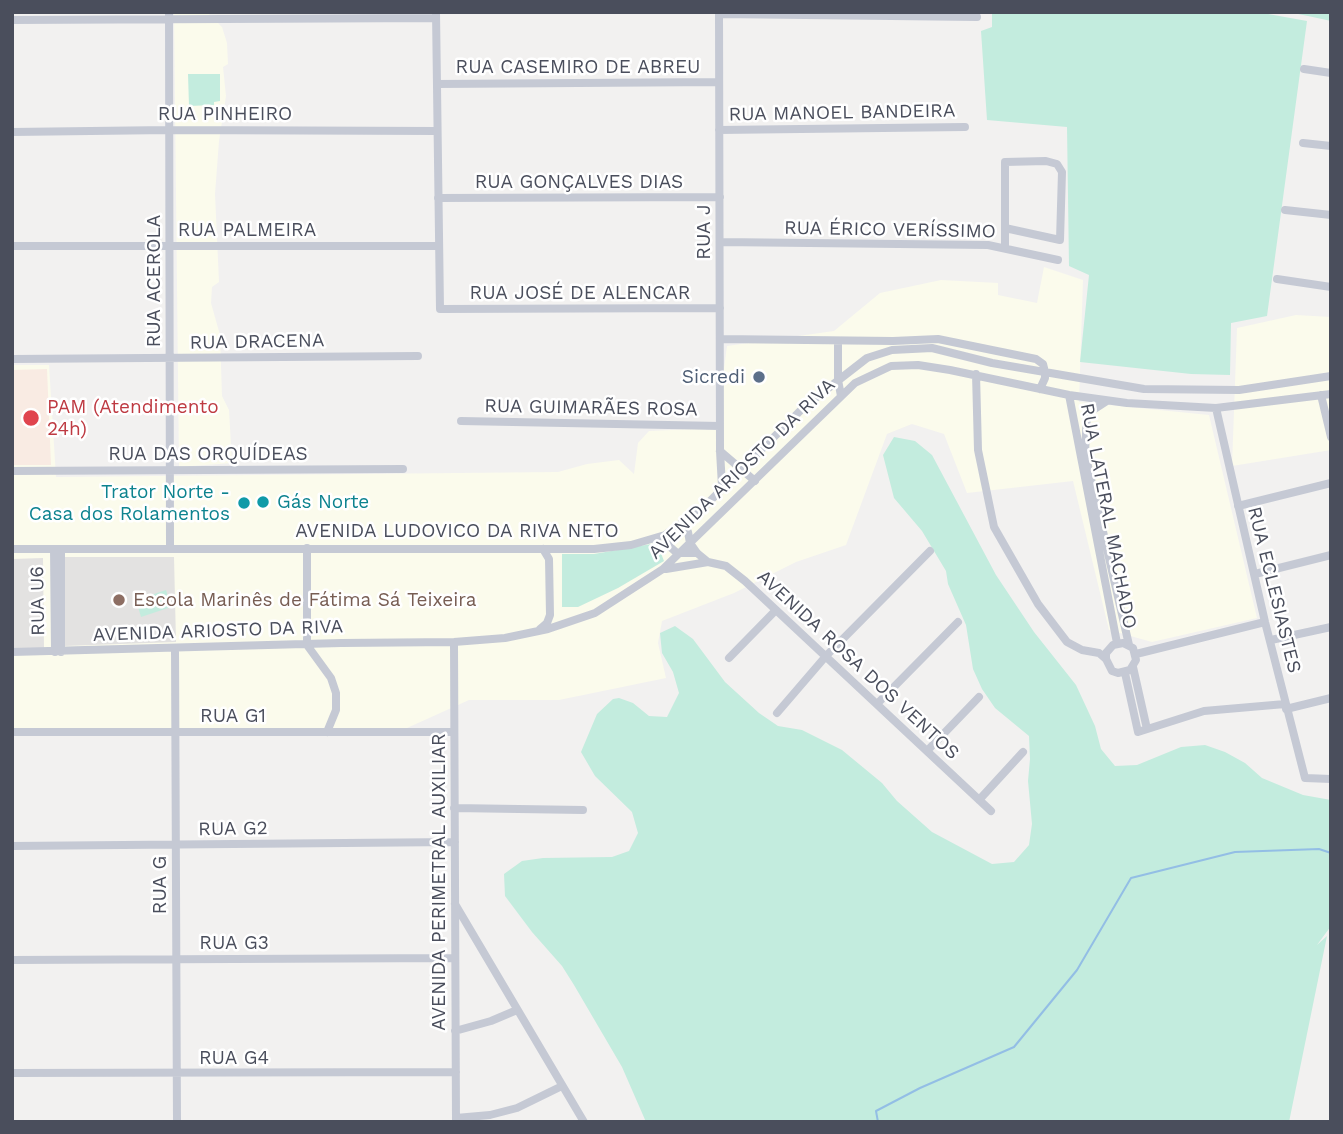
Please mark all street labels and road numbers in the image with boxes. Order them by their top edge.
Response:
street label: RUA CASEMIRO DE ABREU [456,56,700,78]
street label: RUA MANOEL BANDEIRA [728,100,956,126]
street label: RUA PINHEIRO [158,103,292,125]
street label: RUA GONÇALVES DIAS [475,171,683,193]
street label: RUA J [693,204,715,260]
street label: RUA ACEROLA [143,215,165,347]
street label: RUA ÉRICO VERÍSSIMO [784,217,996,243]
street label: RUA PALMEIRA [178,219,316,241]
street label: RUA JOSÉ DE ALENCAR [470,282,690,304]
street label: RUA DRACENA [189,329,325,355]
street label: AVENIDA ARIOSTO DA RIVA [644,374,840,564]
street label: RUA GUIMARÃES ROSA [484,395,698,421]
street label: RUA LATERAL MACHADO [1075,401,1141,631]
street label: RUA DAS ORQUÍDEAS [108,443,308,465]
street label: RUA ECLESIASTES [1242,504,1306,676]
street label: AVENIDA LUDOVICO DA RIVA NETO [295,520,619,542]
street label: AVENIDA ROSA DOS VENTOS [752,565,964,765]
street label: RUA U6 [26,566,50,636]
street label: AVENIDA ARIOSTO DA RIVA [93,615,343,647]
street label: RUA G1 [200,705,266,727]
street label: AVENIDA PERIMETRAL AUXILIAR [428,733,450,1031]
street label: RUA G2 [198,817,268,841]
street label: RUA G [149,856,171,914]
street label: RUA G3 [199,932,269,954]
street label: RUA G4 [199,1047,269,1069]

